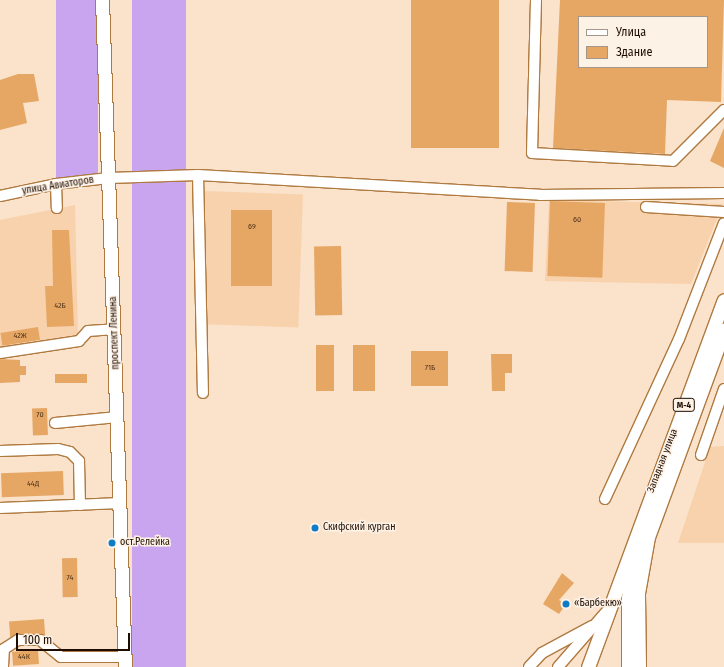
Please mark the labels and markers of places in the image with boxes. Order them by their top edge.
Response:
place label: Скифский курган [323,522,396,534]
marker: Скифский курган [310,523,320,533]
place label: ост.Релейка [120,537,170,549]
marker: ост.Релейка [107,538,117,548]
place label: «Барбекю» [574,598,622,610]
marker: «Барбекю» [561,599,571,609]

